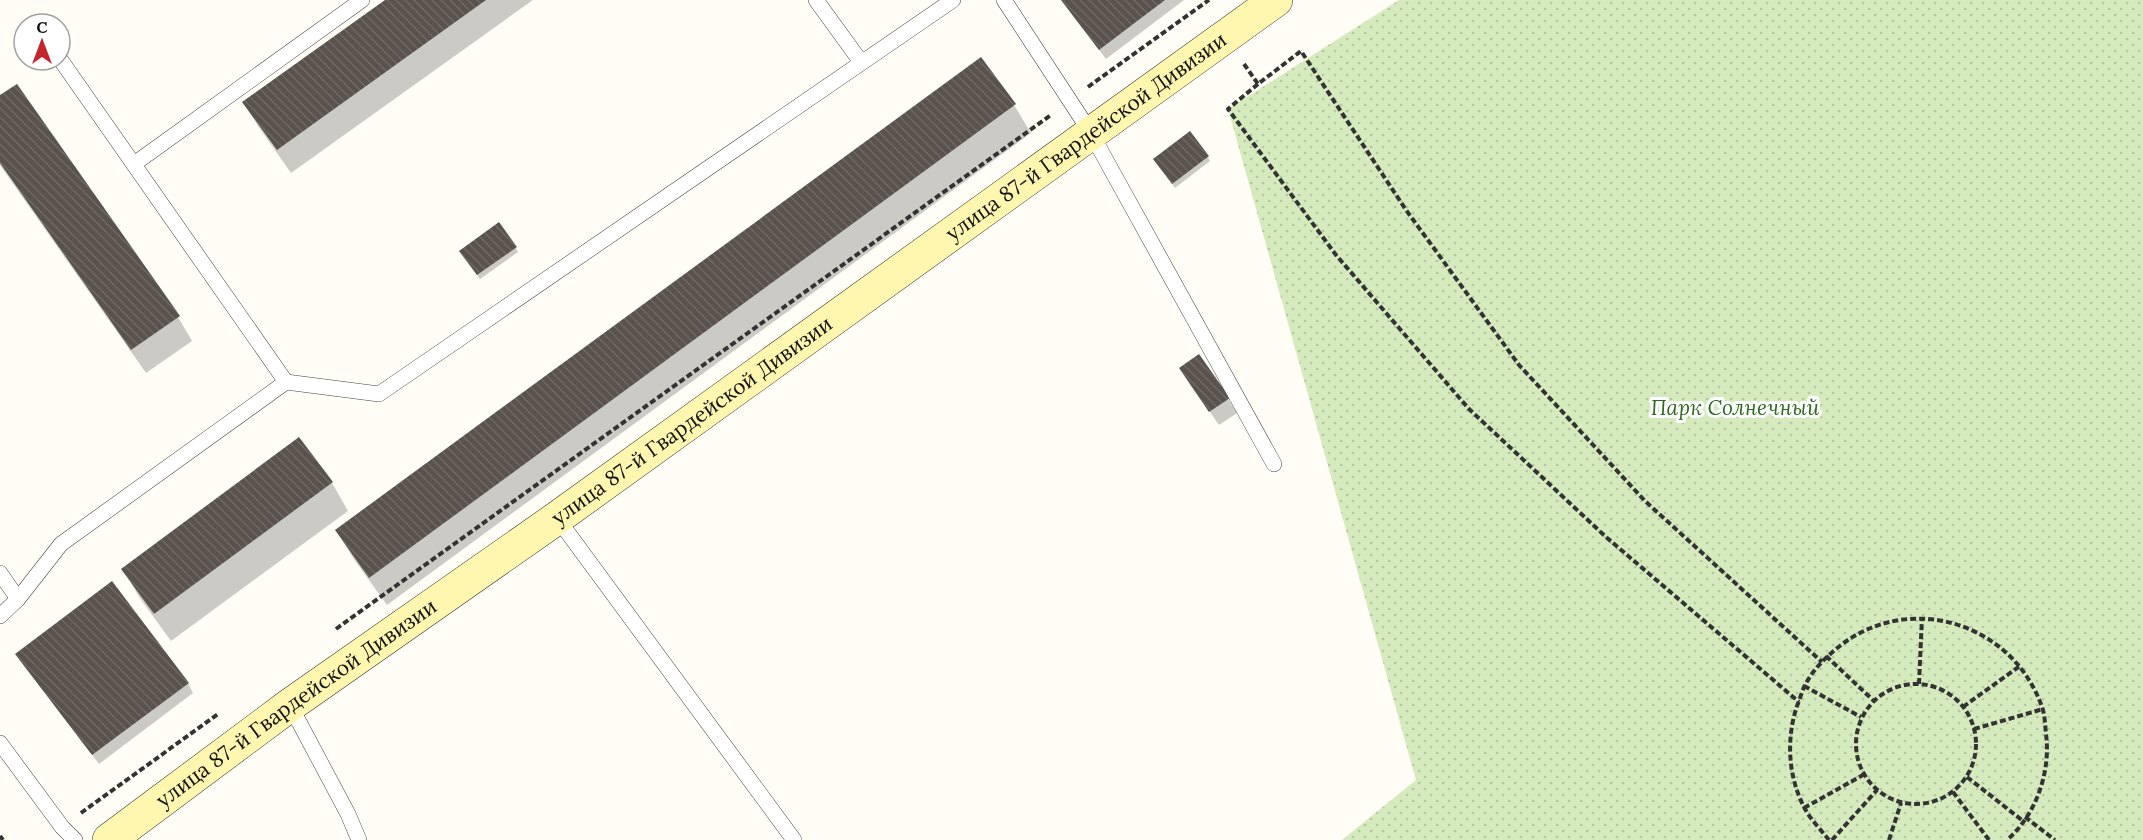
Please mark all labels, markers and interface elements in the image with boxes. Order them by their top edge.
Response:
north arrow [12,12,72,72]
text: С [36,17,48,37]
street label: улица 87-й Гвардейской Дивизии [940,26,1232,247]
street label: улица 87-й Гвардейской Дивизии [546,310,837,531]
park label: Парк Солнечный [1651,394,1820,421]
street label: улица 87-й Гвардейской Дивизии [150,592,442,813]

